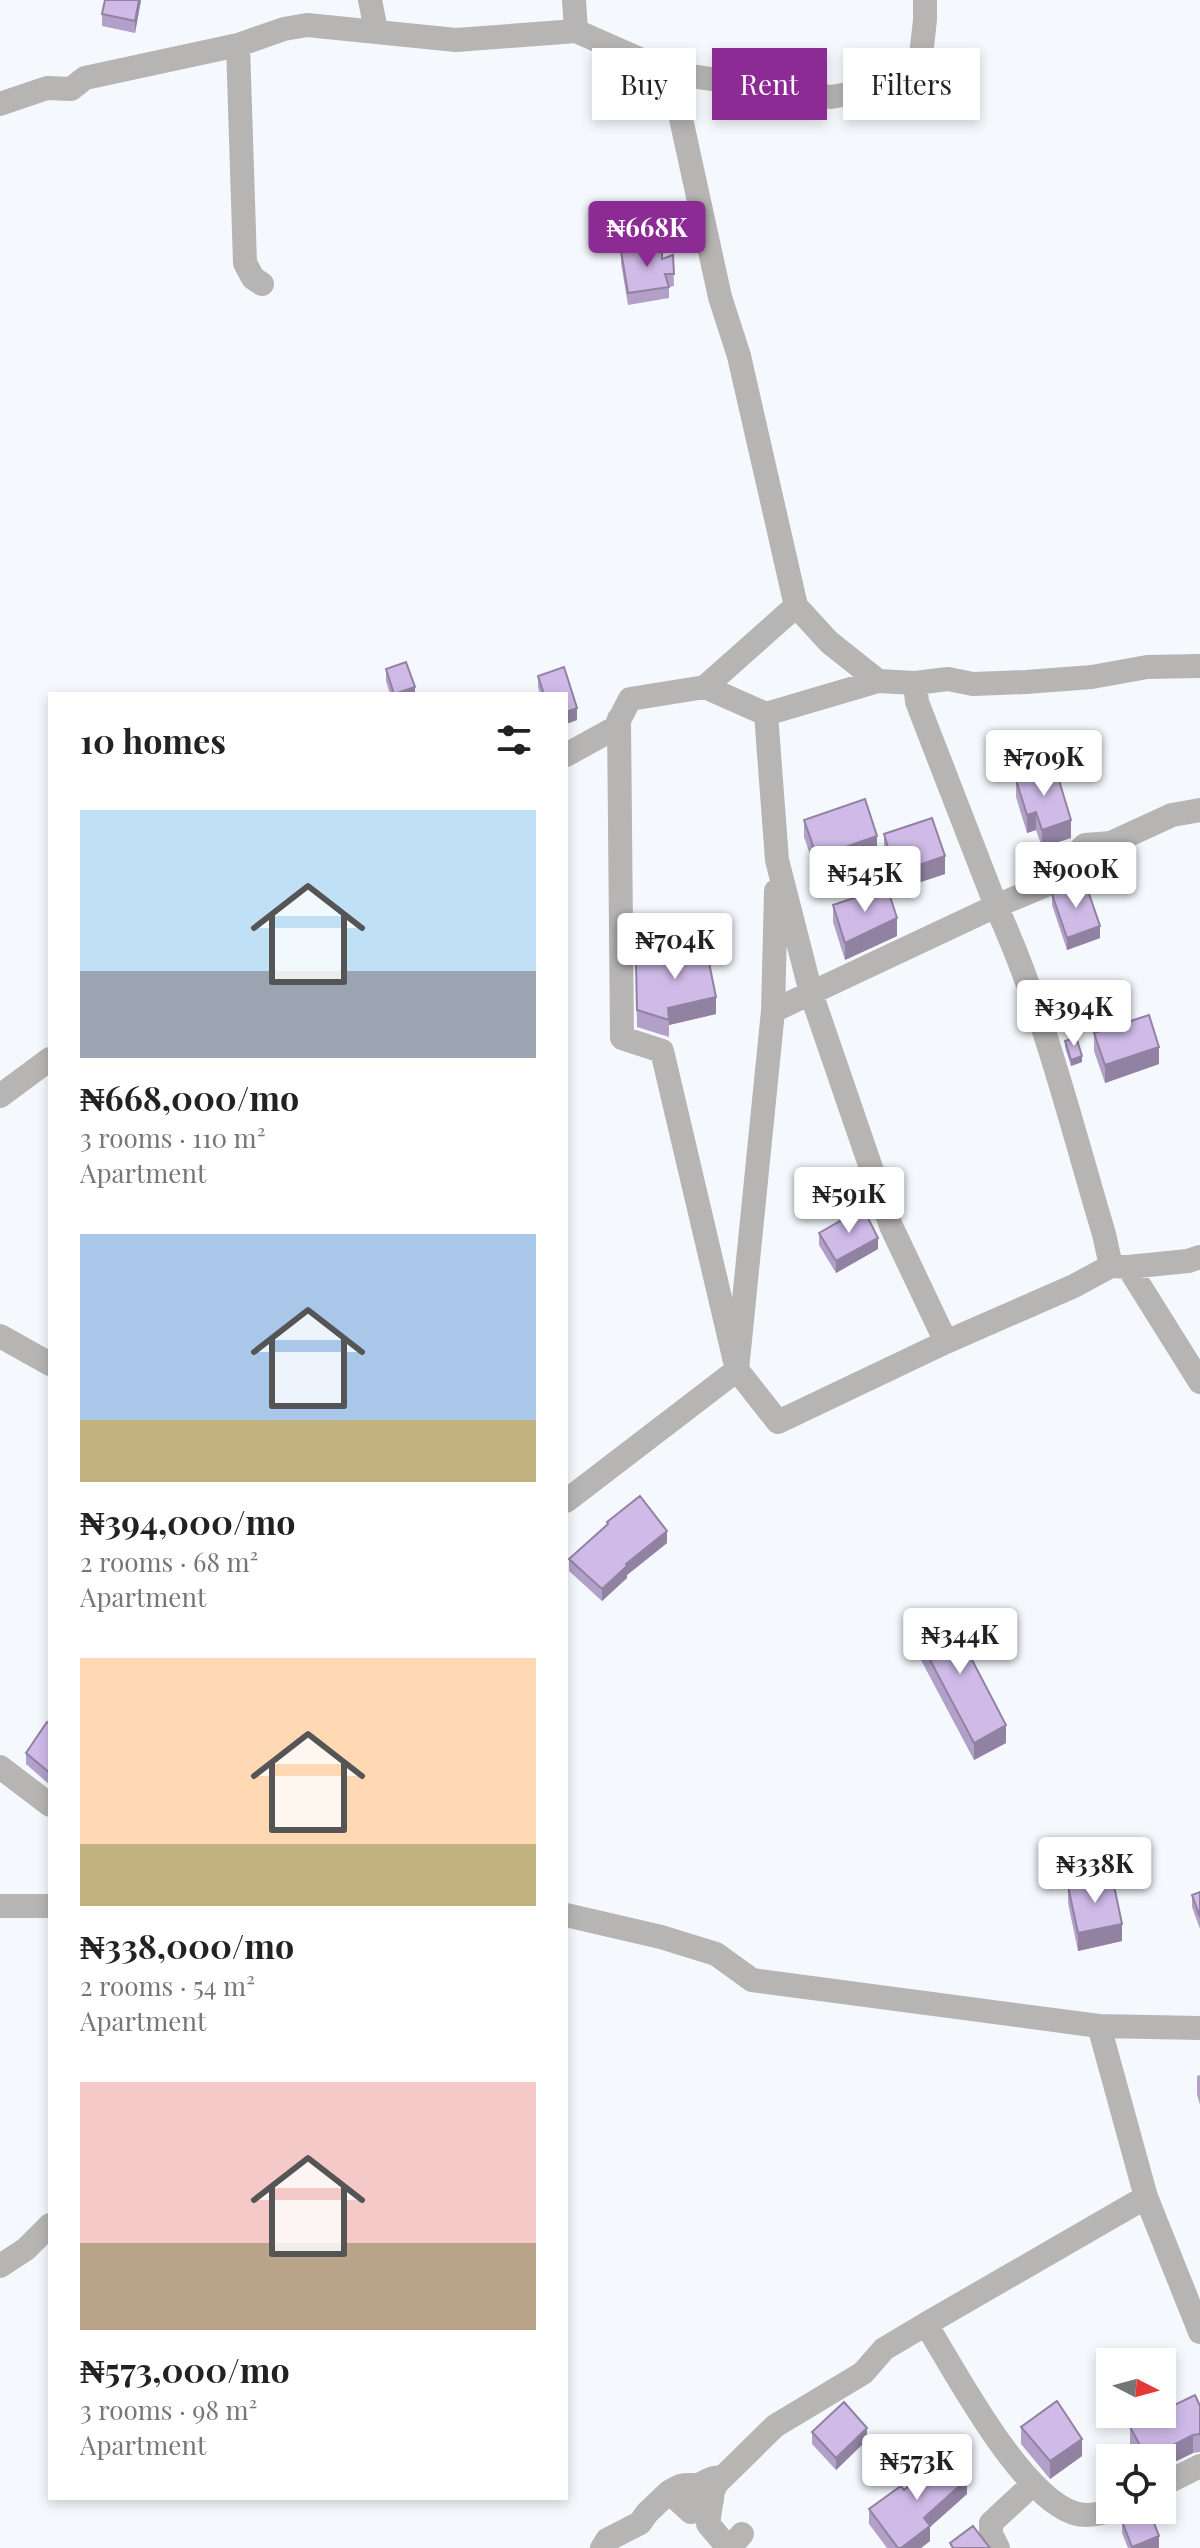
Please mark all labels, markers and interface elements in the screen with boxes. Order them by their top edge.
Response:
chip: Buy [592,48,696,120]
chip: Rent [712,48,827,120]
chip: Filters [843,48,980,120]
pin: ₦668K [591,201,703,269]
text: ₦668K [606,209,688,244]
text: 10 homes [80,717,226,763]
icon: filters [492,718,536,762]
pin: ₦709K [988,730,1100,798]
text: ₦709K [1004,738,1084,773]
pin: ₦900K [1020,842,1132,910]
pin: ₦545K [809,846,921,914]
text: ₦900K [1033,850,1119,885]
text: ₦545K [828,854,902,889]
icon: home [236,862,380,1006]
pin: ₦704K [619,913,731,981]
text: ₦704K [635,921,715,956]
pin: ₦394K [1018,980,1130,1048]
text: ₦394K [1035,988,1113,1023]
text: ₦668,000/mo [80,1074,299,1120]
text: 3 rooms · 110 m² [80,1120,265,1155]
text: Apartment [80,1155,206,1190]
pin: ₦591K [793,1167,905,1235]
text: ₦591K [812,1175,886,1210]
icon: home [236,1286,380,1430]
text: ₦394,000/mo [80,1498,295,1544]
text: 2 rooms · 68 m² [80,1544,258,1579]
text: Apartment [80,1579,206,1614]
pin: ₦344K [904,1608,1016,1676]
text: ₦344K [921,1616,999,1651]
icon: home [236,1710,380,1854]
pin: ₦338K [1039,1837,1151,1905]
text: ₦338K [1056,1845,1134,1880]
text: ₦338,000/mo [80,1922,294,1968]
text: 2 rooms · 54 m² [80,1968,255,2003]
text: Apartment [80,2003,206,2038]
icon: home [236,2134,380,2278]
text: ₦573,000/mo [80,2346,290,2392]
north arrow [1096,2348,1176,2428]
map controls [1096,2348,1176,2524]
text: 3 rooms · 98 m² [80,2392,257,2427]
text: Apartment [80,2427,206,2462]
pin: ₦573K [861,2434,973,2502]
text: ₦573K [880,2442,954,2477]
button: locate [1096,2444,1176,2524]

